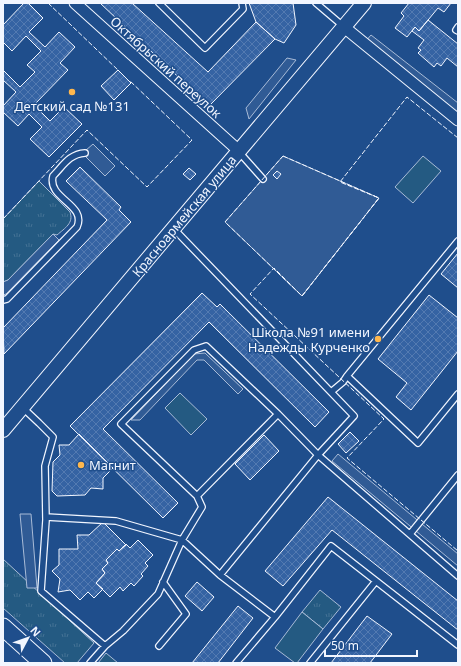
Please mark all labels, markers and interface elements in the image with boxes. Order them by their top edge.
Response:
street label: Октябрьский переулок [107,12,226,122]
marker: Детский сад №131 [67,87,77,97]
place label: Детский сад №131 [14,97,130,115]
street label: Красноармейская улица [128,151,240,281]
place label: Школа №91 имени Надежды Курченко [248,323,370,356]
marker: Школа №91 имени Надежды Курченко [373,334,383,344]
place label: Магнит [89,456,136,474]
marker: Магнит [76,460,86,470]
north arrow [8,618,48,658]
text: N [27,623,45,639]
scale bar [325,632,417,658]
text: 50 m [331,637,359,654]

